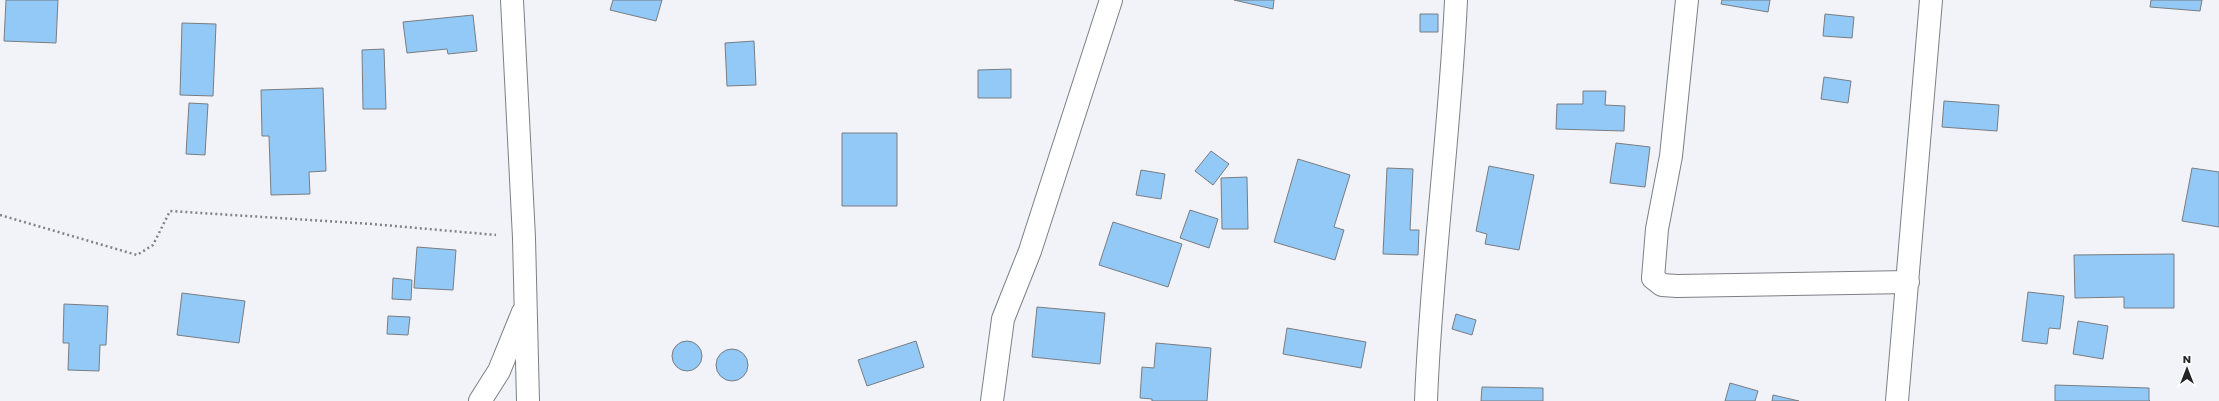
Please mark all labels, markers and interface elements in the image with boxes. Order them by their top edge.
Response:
north arrow [2167,349,2207,389]
text: N [2183,351,2191,367]

